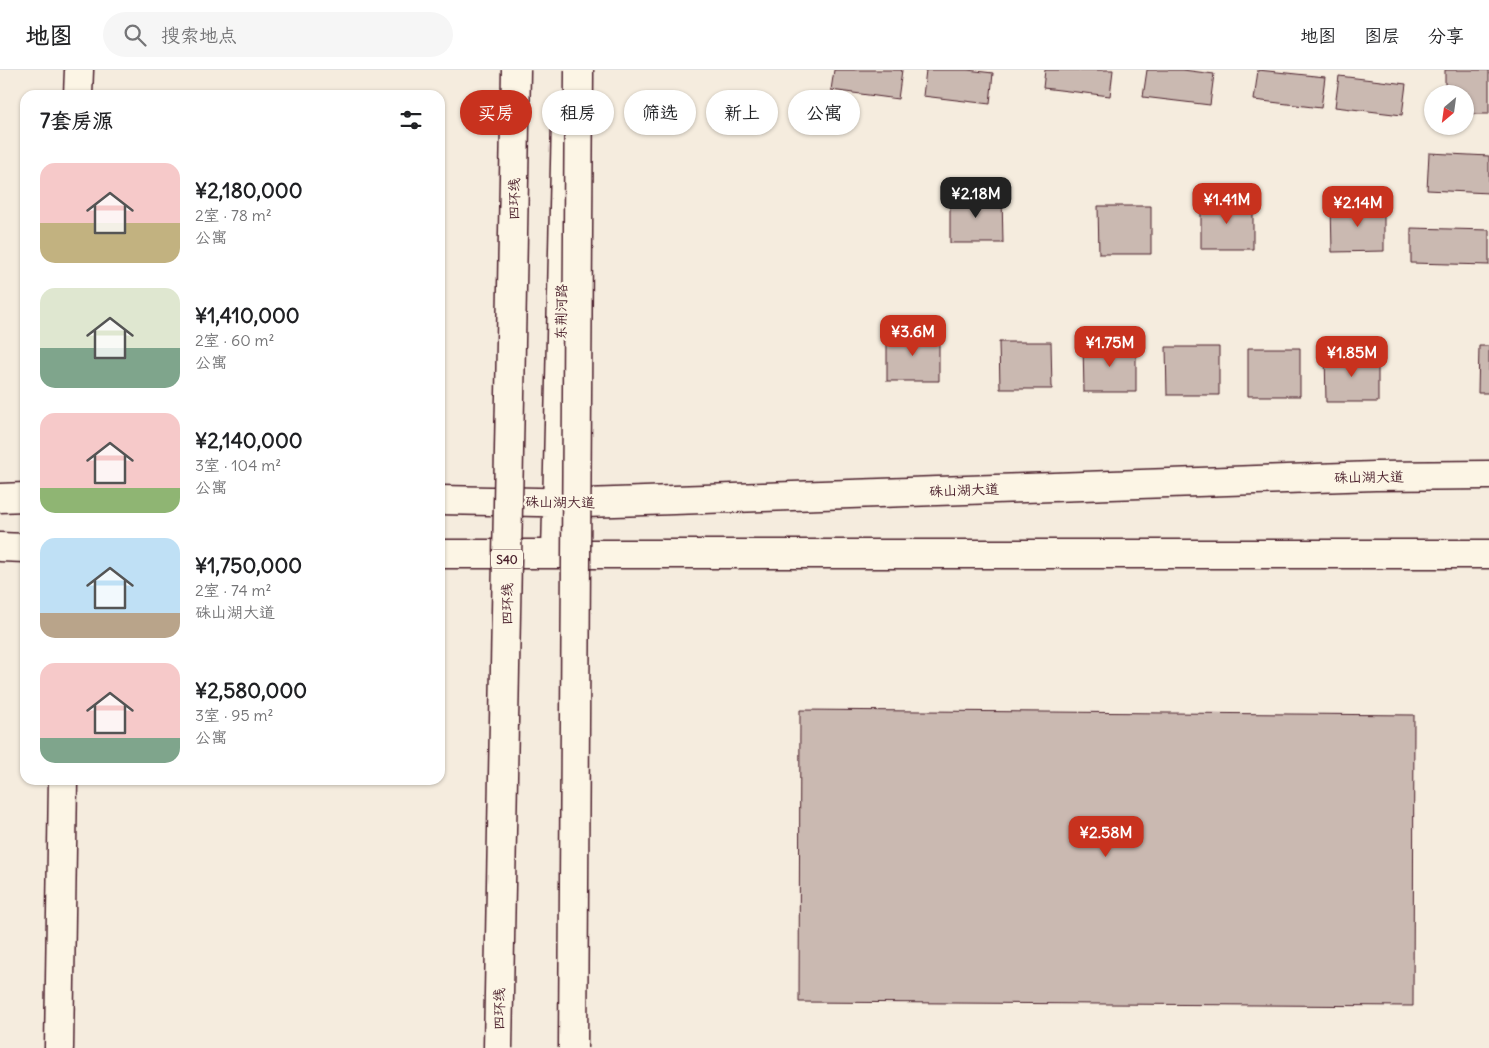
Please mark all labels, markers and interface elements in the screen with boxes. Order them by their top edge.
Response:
search box [103,12,453,57]
text: 地图 [25,20,73,50]
icon: search [121,21,149,49]
text: 搜索地点 [161,23,237,47]
text: 地图 [1300,24,1336,47]
text: 图层 [1364,24,1400,47]
text: 分享 [1428,24,1464,47]
north arrow [1424,85,1474,135]
map controls [1424,85,1474,135]
chip: 买房 [460,90,532,135]
chip: 租房 [542,90,614,135]
chip: 筛选 [624,90,696,135]
chip: 新上 [706,90,778,135]
chip: 公寓 [788,90,860,135]
icon: filters [397,106,425,134]
text: 7套房源 [40,107,113,134]
pin: ¥2.18M [935,176,1017,219]
text: ¥2,180,000 [195,177,302,204]
street label: 四环线 [505,178,523,220]
pin: ¥1.41M [1186,182,1268,225]
icon: home [80,183,140,243]
text: ¥2.18M [951,183,1001,203]
pin: ¥2.14M [1317,186,1399,228]
text: ¥1.41M [1203,189,1251,209]
text: ¥2.14M [1333,192,1383,212]
text: 2室 · 78 m² [195,205,272,225]
text: 公寓 [195,227,227,247]
street label: 东荆河路 [552,284,570,340]
text: ¥1,410,000 [195,302,300,329]
icon: home [80,308,140,368]
pin: ¥3.6M [878,314,948,357]
text: ¥3.6M [891,321,935,341]
pin: ¥1.75M [1069,326,1151,368]
text: 2室 · 60 m² [195,330,275,350]
text: ¥1.75M [1085,332,1135,352]
pin: ¥1.85M [1311,336,1393,378]
text: ¥1.85M [1327,342,1377,362]
text: 公寓 [195,352,227,372]
text: ¥2,140,000 [195,427,303,454]
icon: home [80,433,140,493]
text: 3室 · 104 m² [195,455,281,475]
street label: 硃山湖大道 [1334,467,1404,487]
text: 公寓 [195,477,227,497]
street label: 硃山湖大道 [929,480,999,500]
street label: 硃山湖大道 [525,492,595,512]
road number: S40 [491,549,523,568]
text: ¥1,750,000 [195,552,302,579]
icon: home [80,558,140,618]
text: 2室 · 74 m² [195,580,272,600]
street label: 四环线 [498,583,516,625]
text: 硃山湖大道 [195,602,275,622]
text: ¥2,580,000 [195,677,307,704]
icon: home [80,683,140,743]
text: 3室 · 95 m² [195,705,273,725]
text: 公寓 [195,727,227,747]
pin: ¥2.58M [1065,816,1147,858]
text: ¥2.58M [1080,822,1132,842]
street label: 四环线 [490,988,508,1030]

